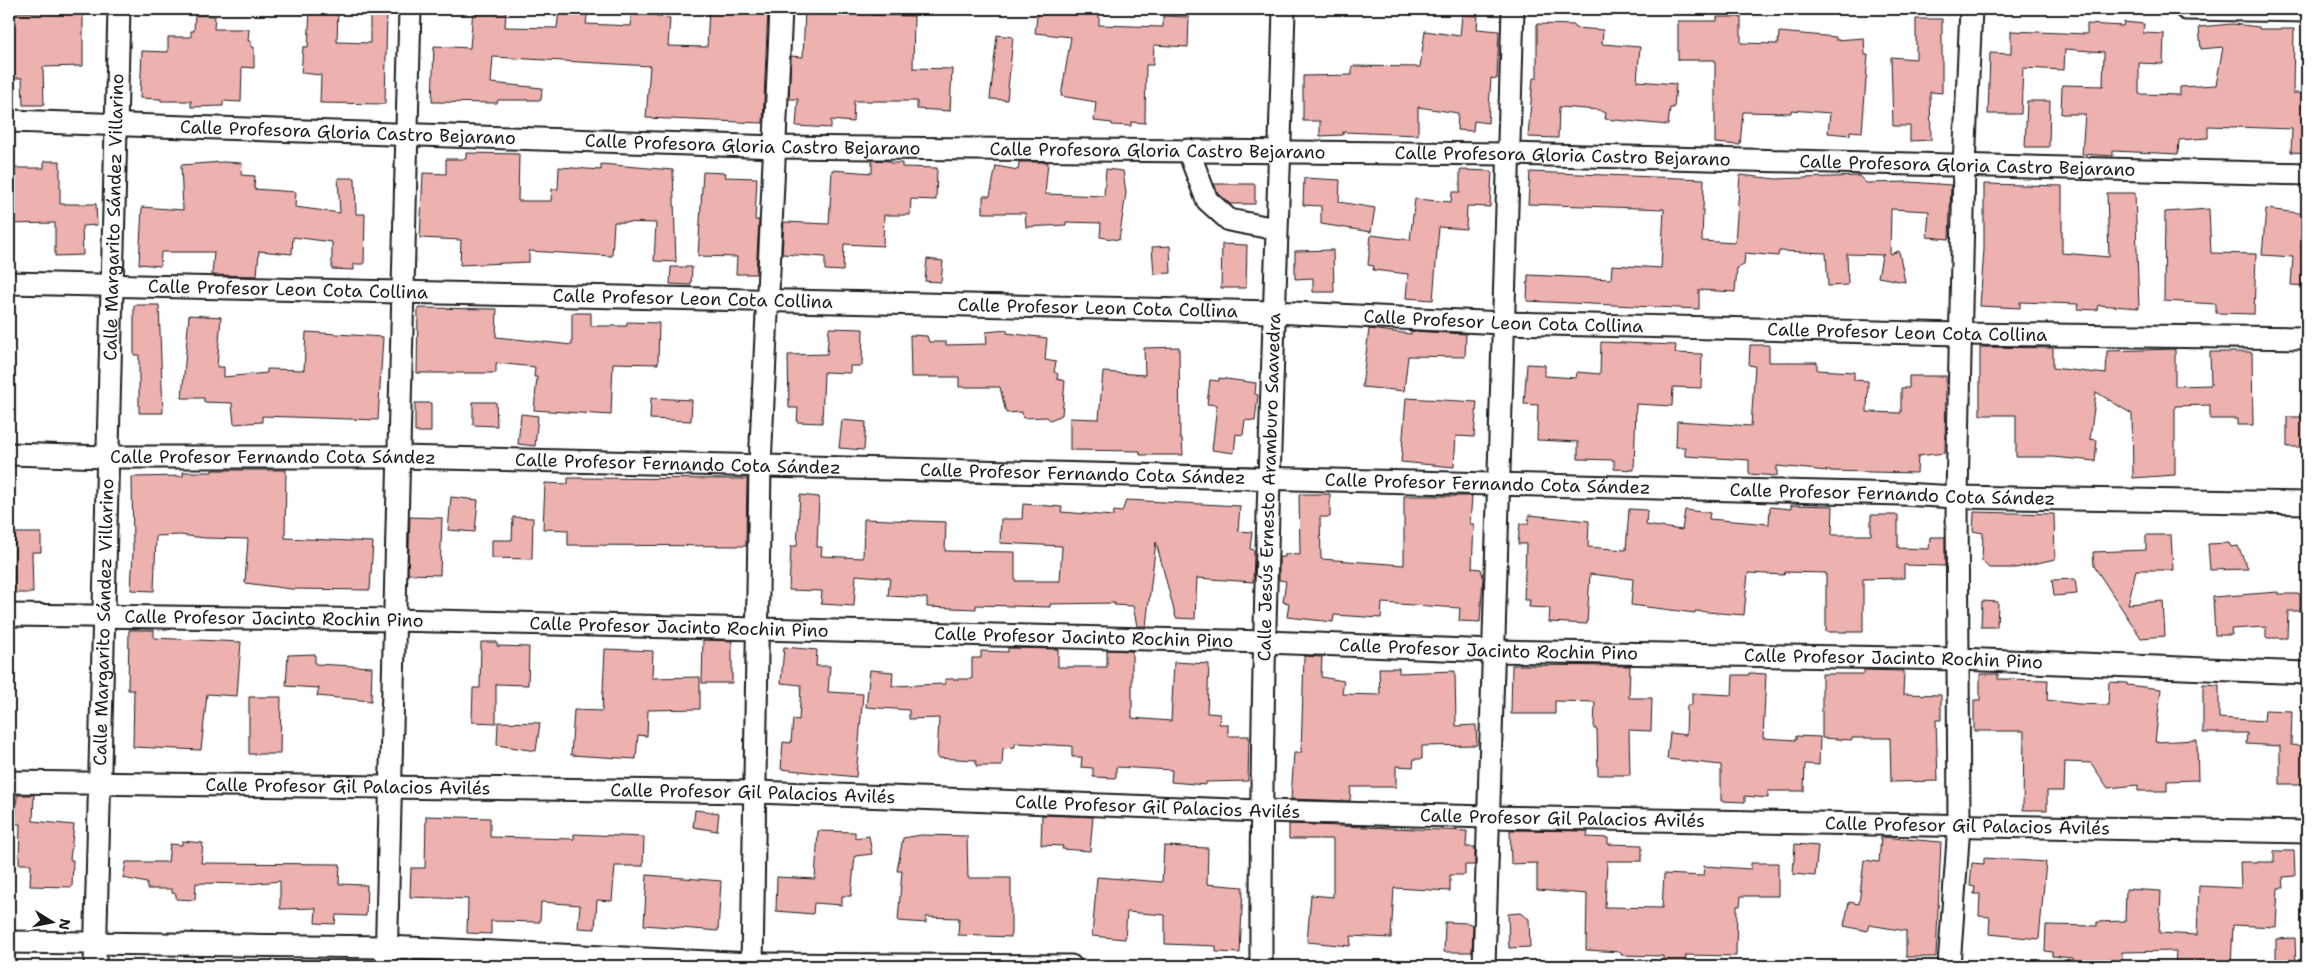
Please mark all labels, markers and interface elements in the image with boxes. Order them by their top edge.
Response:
street label: Calle Margarito Sández Villarino [98,73,129,361]
street label: Calle Profesora Gloria Castro Bejarano [179,115,516,150]
street label: Calle Profesora Gloria Castro Bejarano [584,129,921,160]
street label: Calle Profesora Gloria Castro Bejarano [989,137,1326,164]
street label: Calle Profesora Gloria Castro Bejarano [1394,141,1731,172]
street label: Calle Profesora Gloria Castro Bejarano [1799,149,2136,182]
street label: Calle Profesor Leon Cota Collina [148,274,428,305]
street label: Calle Profesor Leon Cota Collina [552,283,833,314]
street label: Calle Profesor Leon Cota Collina [957,293,1238,323]
street label: Calle Profesor Leon Cota Collina [1363,304,1644,338]
street label: Calle Jesús Ernesto Aramburo Saavedra [1252,312,1286,662]
street label: Calle Profesor Leon Cota Collina [1767,317,2048,347]
street label: Calle Profesor Fernando Cota Sández [110,445,436,470]
street label: Calle Profesor Fernando Cota Sández [515,448,841,480]
street label: Calle Profesor Fernando Cota Sández [920,458,1246,490]
street label: Calle Profesor Fernando Cota Sández [1324,468,1651,500]
street label: Calle Margarito Sández Villarino [88,478,119,766]
street label: Calle Profesor Fernando Cota Sández [1729,478,2056,511]
street label: Calle Profesor Jacinto Rochin Pino [124,604,424,633]
street label: Calle Profesor Jacinto Rochin Pino [529,611,829,643]
street label: Calle Profesor Jacinto Rochin Pino [934,622,1234,653]
street label: Calle Profesor Jacinto Rochin Pino [1339,633,1638,665]
street label: Calle Profesor Jacinto Rochin Pino [1744,643,2043,674]
street label: Calle Profesor Gil Palacios Avilés [205,773,491,800]
street label: Calle Profesor Gil Palacios Avilés [610,778,896,809]
street label: Calle Profesor Gil Palacios Avilés [1015,790,1301,824]
street label: Calle Profesor Gil Palacios Avilés [1420,803,1705,833]
street label: Calle Profesor Gil Palacios Avilés [1825,811,2110,840]
north arrow [28,898,78,948]
text: N [55,917,75,931]

